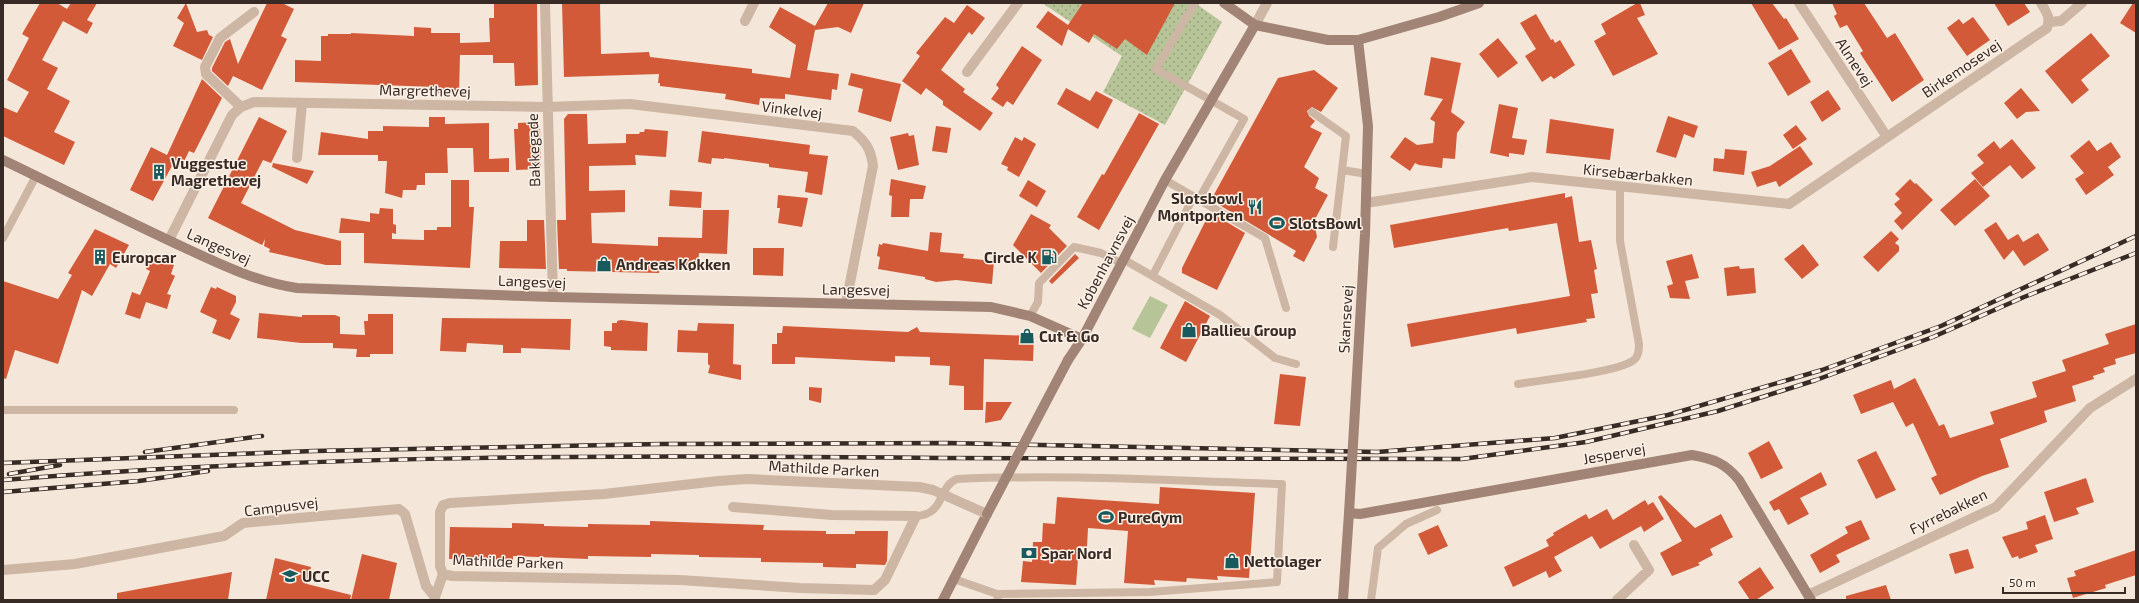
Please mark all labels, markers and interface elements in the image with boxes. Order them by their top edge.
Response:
street label: Almevej [1832,34,1877,90]
street label: Birkemosevej [1918,35,2005,102]
street label: Margrethevej [379,80,471,101]
street label: Vinkelvej [761,96,823,123]
street label: Bakkegade [523,113,543,187]
place label: Vuggestue Magrethevej [171,154,261,189]
street label: Kirsebærbakken [1582,159,1694,189]
building icon: Vuggestue Magrethevej [150,163,168,181]
place label: Slotsbowl Møntporten [1157,189,1243,224]
restaurant icon: Slotsbowl Møntporten [1246,198,1264,216]
street label: Københavnsvej [1073,212,1138,312]
sports icon: SlotsBowl [1268,214,1286,232]
place label: SlotsBowl [1289,214,1362,232]
street label: Langesvej [184,224,254,269]
building icon: Europcar [91,248,109,266]
place label: Europcar [112,248,177,266]
place label: Circle K [984,248,1037,266]
fuel station icon: Circle K [1040,248,1058,266]
shop icon: Andreas Køkken [595,255,613,273]
place label: Andreas Køkken [616,255,731,273]
street label: Langesvej [498,271,566,292]
street label: Langesvej [822,279,890,300]
street label: Skansevej [1334,284,1357,354]
shop icon: Ballieu Group [1180,321,1198,339]
place label: Ballieu Group [1201,321,1296,339]
shop icon: Cut & Go [1018,327,1036,345]
place label: Cut & Go [1039,327,1100,345]
street label: Jespervej [1581,439,1647,468]
street label: Mathilde Parken [768,456,880,480]
street label: Fyrrebakken [1906,484,1990,538]
street label: Campusvej [243,493,319,520]
sports icon: PureGym [1097,508,1115,526]
place label: PureGym [1118,508,1182,527]
bank icon: Spar Nord [1020,544,1038,562]
place label: Spar Nord [1041,544,1112,562]
street label: Mathilde Parken [452,550,564,572]
shop icon: Nettolager [1223,552,1241,570]
place label: Nettolager [1244,552,1322,570]
school or university icon: UCC [281,567,299,585]
place label: UCC [302,567,330,585]
scale bar [2003,569,2125,595]
text: 50 m [2009,575,2036,589]

